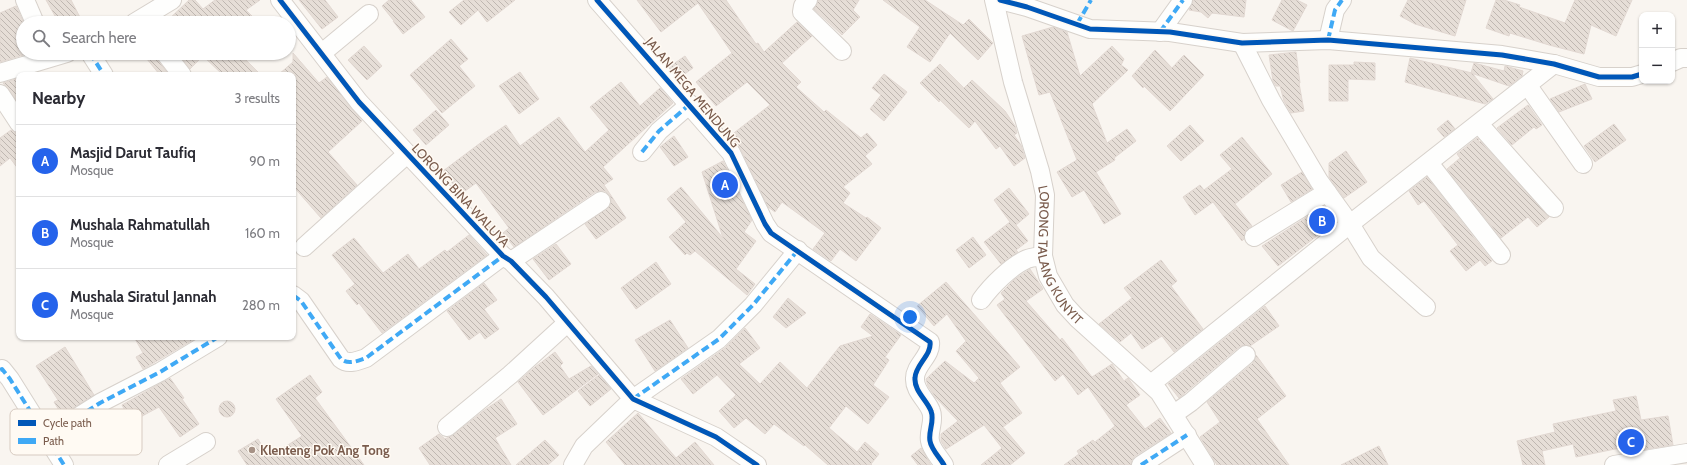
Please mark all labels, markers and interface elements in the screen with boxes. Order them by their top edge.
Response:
map controls [1639,12,1675,84]
button: + [1639,12,1675,48]
search box [16,16,296,60]
icon: search [30,27,52,49]
text: Search here [62,29,137,47]
street label: JALAN MEGA MENDUNG [642,33,744,150]
button: − [1639,48,1675,84]
text: Nearby [32,88,85,108]
text: 3 results [234,90,280,106]
street label: LORONG BINA WALUYA [409,140,513,250]
text: Masjid Darut Taufiq [70,144,196,162]
text: A [41,153,49,169]
text: 90 m [249,153,280,169]
text: Mosque [70,162,114,178]
pin: A [712,170,738,200]
street label: LORONG TALANG KUNYIT [1035,184,1086,328]
pin: B [1309,206,1335,236]
text: Mushala Rahmatullah [70,216,210,234]
text: B [41,225,49,241]
text: 160 m [245,225,280,241]
text: Mosque [70,234,114,250]
text: Mushala Siratul Jannah [70,288,217,306]
text: C [41,297,49,313]
text: 280 m [242,297,280,313]
text: Mosque [70,306,114,322]
your location [900,307,920,327]
legend [10,409,142,455]
text: Cycle path [43,416,92,430]
pin: C [1618,427,1644,457]
text: Path [43,434,64,448]
place label: Klenteng Pok Ang Tong [260,442,390,458]
marker: Klenteng Pok Ang Tong [247,445,257,455]

